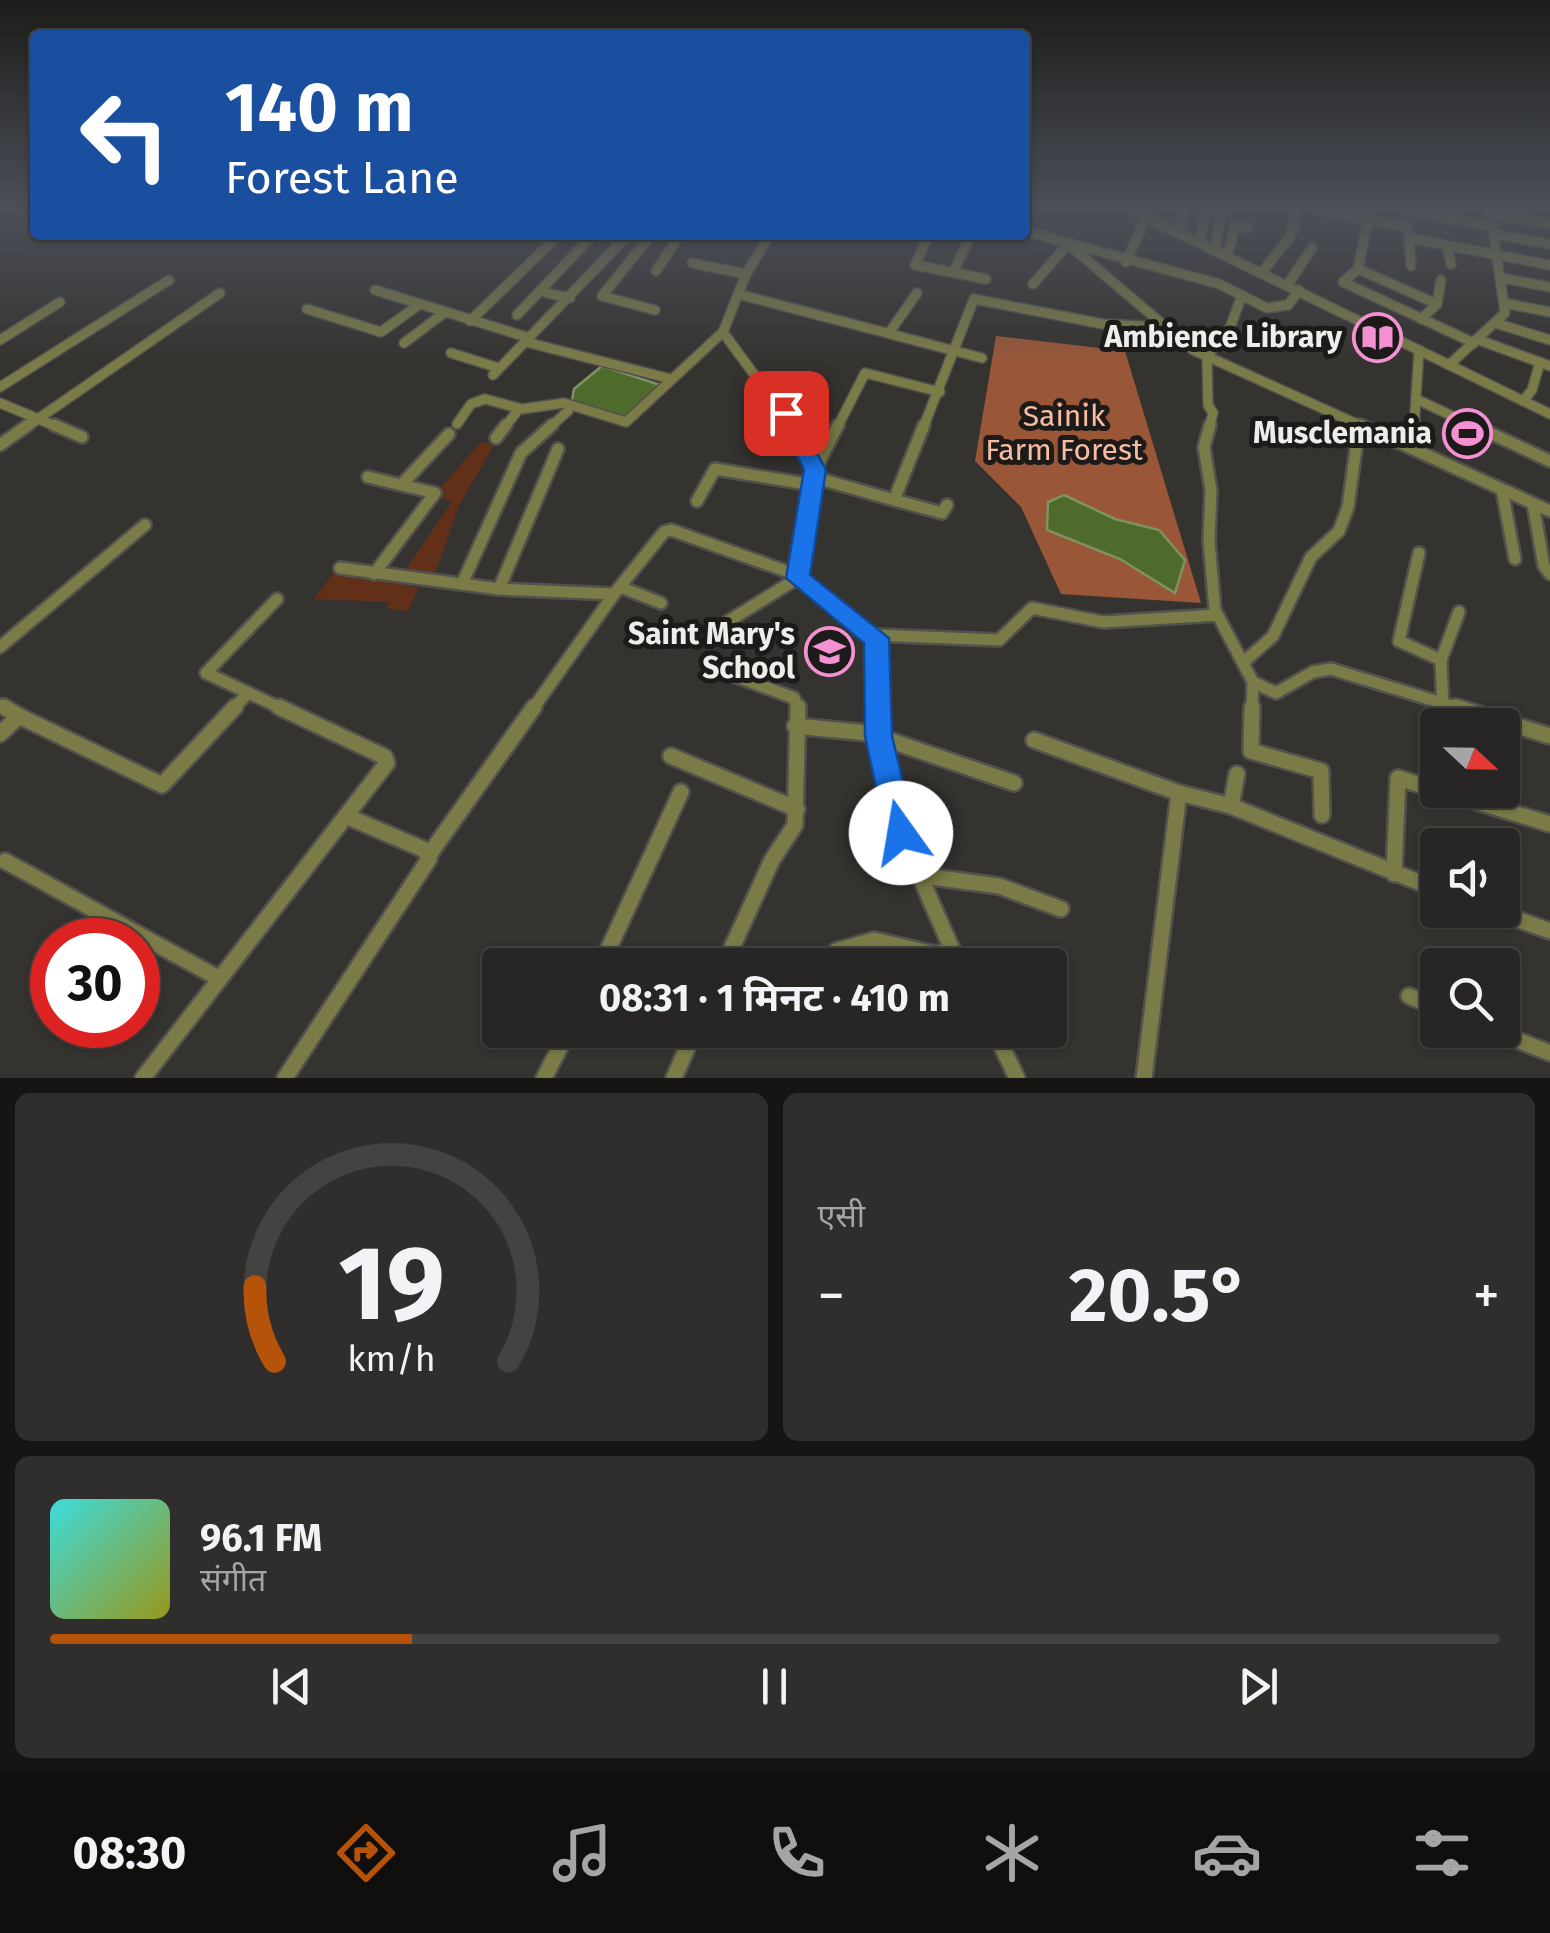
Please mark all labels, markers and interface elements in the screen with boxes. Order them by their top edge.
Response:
text: 140 m [225,66,414,150]
icon: left [60,70,190,200]
text: Forest Lane [225,151,459,205]
library icon: Ambience Library [1351,311,1403,363]
place label: Ambience Library [1104,319,1342,355]
pin [744,371,829,456]
icon: arrive [759,386,814,441]
park label: Sainik Farm Forest [985,398,1143,468]
sports icon: Musclemania [1441,407,1493,459]
place label: Musclemania [1253,415,1432,451]
place label: Saint Mary's School [628,616,795,686]
school or university icon: Saint Mary's School [804,625,856,677]
north arrow [1420,708,1520,808]
map controls [1420,708,1520,1048]
position arrow [849,781,953,885]
button: sound [1420,828,1520,928]
speed limit sign: 30 [30,918,160,1048]
button: search [1420,948,1520,1048]
text: 08:31 · 1 मिनट · 410 m [599,975,950,1021]
text: एसी [818,1197,865,1235]
text: 19 [338,1222,445,1347]
text: 20.5° [1069,1251,1249,1341]
text: − [818,1263,845,1329]
text: + [1473,1263,1500,1329]
text: km/h [347,1338,435,1380]
text: 96.1 FM [200,1515,322,1561]
text: संगीत [200,1561,266,1599]
icon: previous [264,1659,319,1714]
icon: pause [747,1659,802,1714]
icon: next [1231,1659,1286,1714]
icon: directions [331,1818,401,1888]
icon: music [547,1818,617,1888]
icon: phone [762,1818,832,1888]
icon: climate [977,1818,1047,1888]
icon: car [1192,1818,1262,1888]
icon: filters [1407,1818,1477,1888]
text: 08:30 [73,1826,186,1880]

